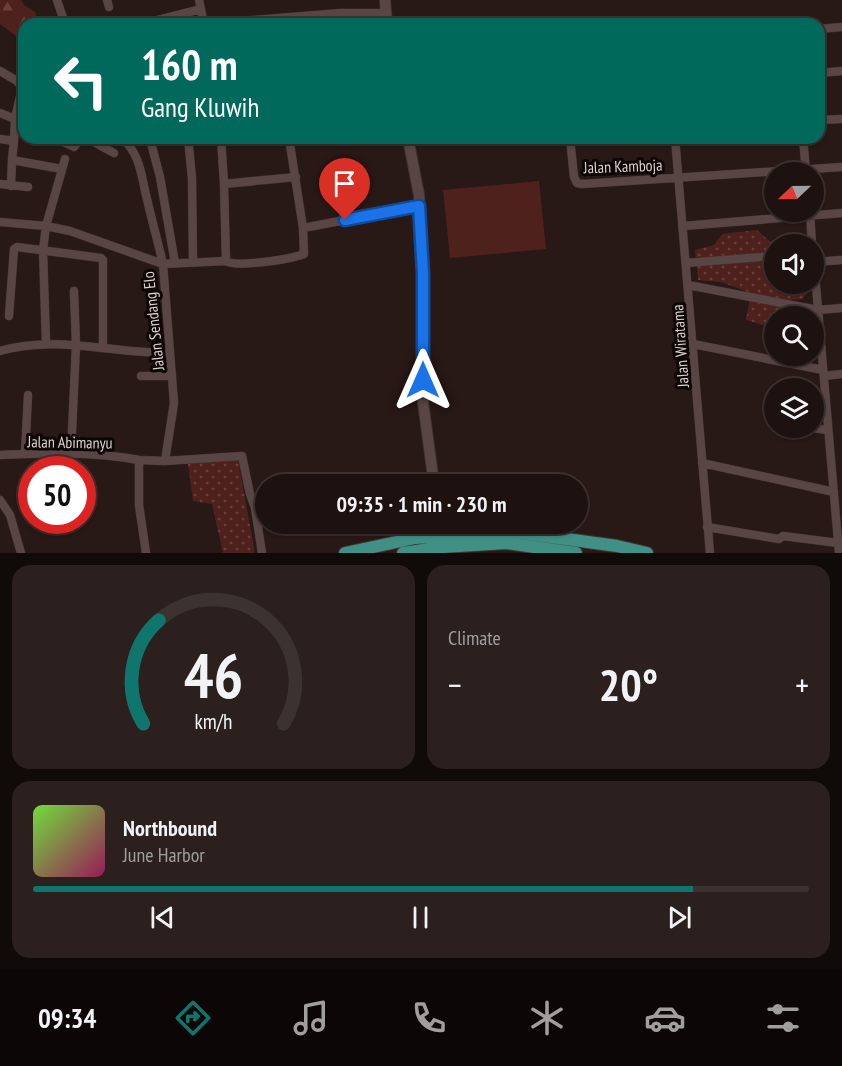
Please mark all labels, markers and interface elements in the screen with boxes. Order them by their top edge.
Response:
text: 160 m [141,37,238,92]
icon: left [42,42,120,120]
text: Gang Kluwih [141,90,259,124]
street label: Jalan Kamboja [582,155,663,177]
pin [319,158,370,220]
north arrow [764,162,824,222]
map controls [764,162,824,438]
icon: arrive [328,167,361,200]
button: sound [764,234,824,294]
street label: Jalan Sendang Elo [138,270,168,372]
street label: Jalan Wiratama [667,304,693,389]
button: search [764,306,824,366]
position arrow [391,348,455,412]
button: layers [764,378,824,438]
street label: Jalan Abimanyu [26,431,113,453]
speed limit sign: 50 [18,456,96,534]
text: 09:35 · 1 min · 230 m [336,490,507,518]
text: Climate [448,625,501,651]
text: 46 [184,634,243,715]
text: 20° [599,655,658,713]
text: − [448,663,462,706]
text: + [795,663,809,706]
text: km/h [194,707,233,735]
text: Northbound [123,814,217,842]
text: June Harbor [123,842,205,868]
icon: previous [146,901,179,934]
icon: pause [404,901,437,934]
icon: next [663,901,696,934]
icon: directions [172,997,214,1039]
icon: music [290,997,332,1039]
icon: phone [408,997,450,1039]
icon: climate [526,997,568,1039]
icon: car [644,997,686,1039]
icon: filters [762,997,804,1039]
text: 09:34 [38,1001,96,1035]

